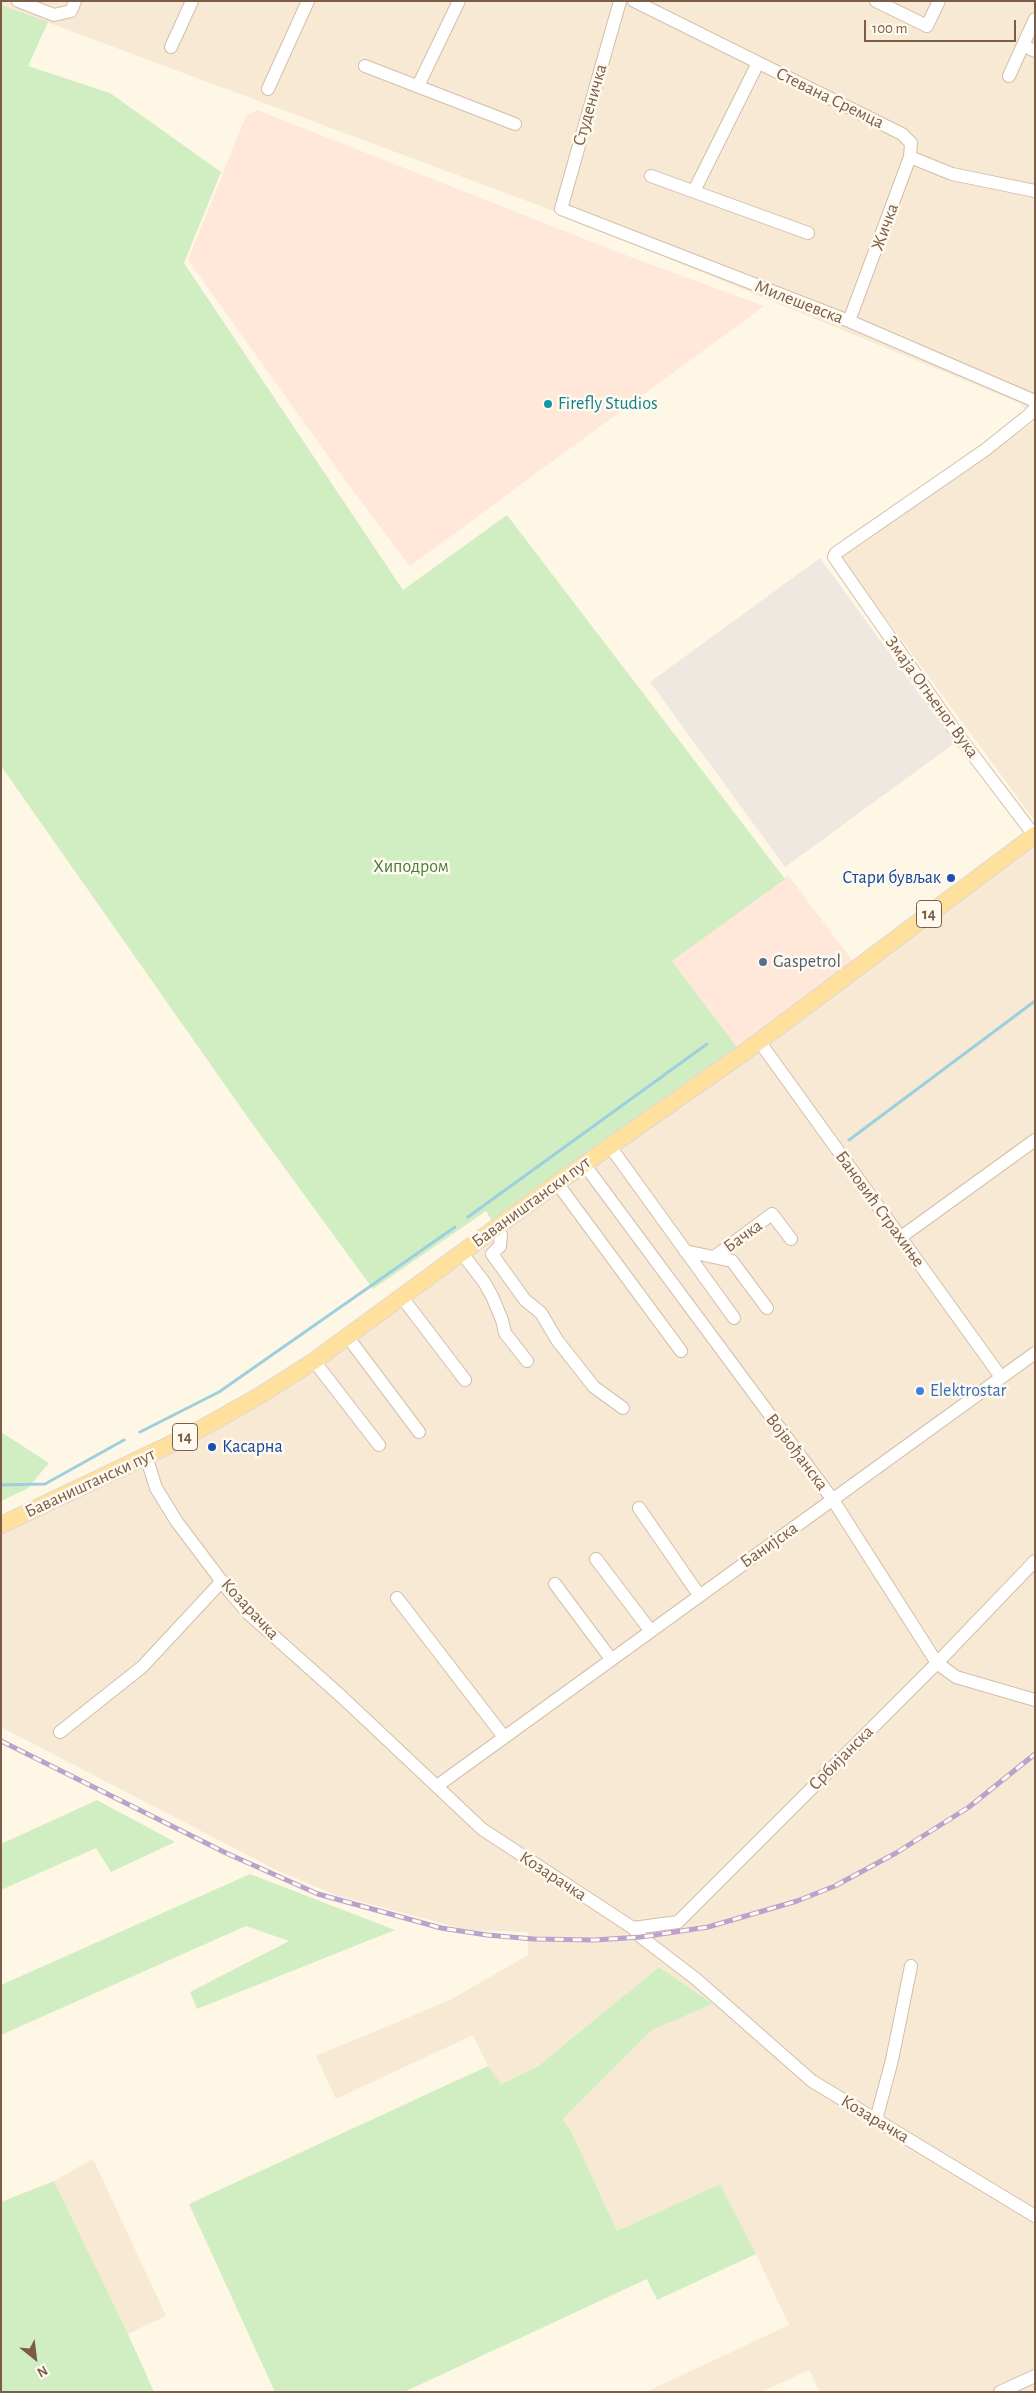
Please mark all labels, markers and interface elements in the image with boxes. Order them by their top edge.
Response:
scale bar [866,10,1018,42]
text: 100 m [872,21,907,36]
street label: Студеничка [568,62,612,148]
street label: Стевана Сремца [772,63,888,133]
street label: Жичка [867,201,903,253]
street label: Милешевска [752,275,846,329]
place label: Firefly Studios [558,393,658,415]
marker: Firefly Studios [542,398,554,410]
street label: Змаја Огњеног Вука [880,632,984,762]
park label: Хиподром [373,856,449,878]
place label: Стари бувљак [842,867,941,889]
marker: Стари бувљак [945,872,957,884]
road number: 14 [916,901,942,928]
place label: Gaspetrol [773,951,841,973]
marker: Gaspetrol [757,956,769,968]
street label: Бановић Страхиње [831,1147,929,1271]
street label: Баваништански пут [467,1152,595,1252]
street label: Бачка [719,1215,767,1257]
place label: Elektrostar [930,1380,1006,1402]
marker: Elektrostar [914,1385,926,1397]
street label: Војвођанска [761,1409,833,1495]
road number: 14 [172,1424,198,1450]
place label: Касарна [222,1436,283,1458]
marker: Касарна [206,1441,218,1453]
street label: Баваништански пут [21,1443,159,1523]
street label: Банијска [736,1517,802,1573]
street label: Козарачка [216,1574,284,1644]
street label: Србијанска [804,1721,878,1795]
street label: Козарачка [515,1846,591,1906]
street label: Козарачка [837,2090,913,2148]
north arrow [10,2333,60,2383]
text: N [35,2363,50,2380]

